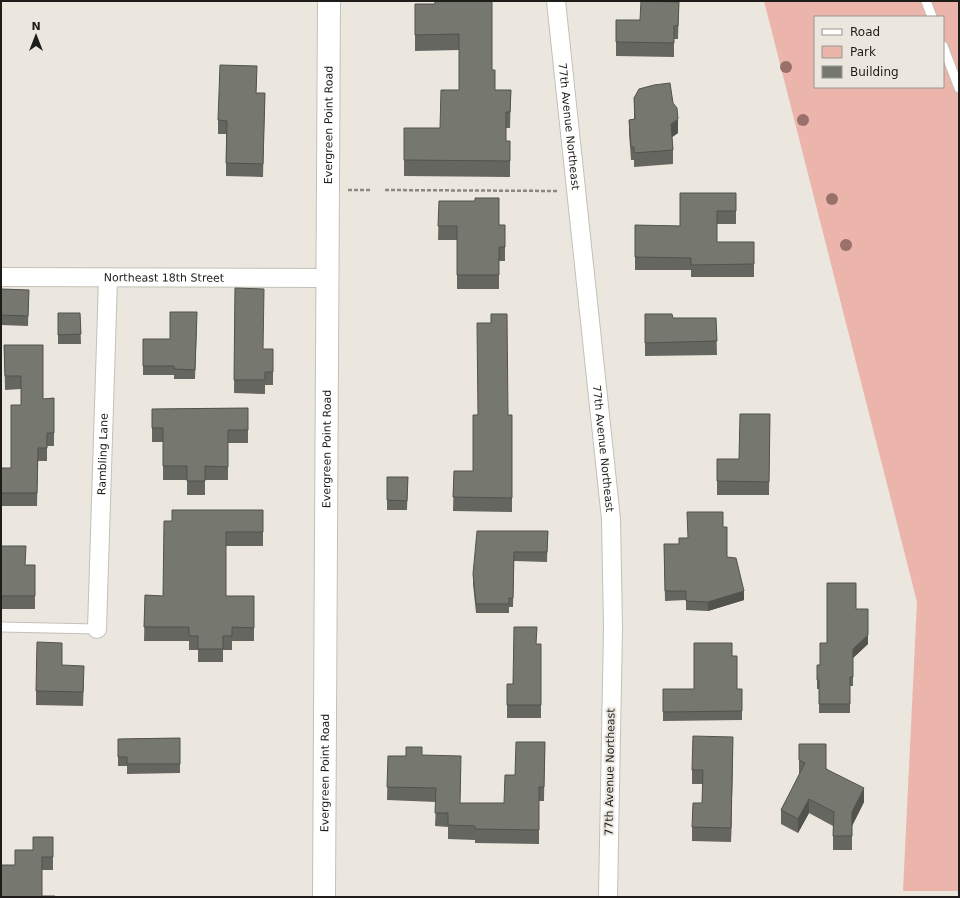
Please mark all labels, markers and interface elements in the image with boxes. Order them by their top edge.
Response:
north arrow [16,16,56,56]
legend [814,16,944,88]
text: N [31,20,41,33]
text: Road [850,25,880,39]
text: Park [850,45,876,59]
street label: 77th Avenue Northeast [556,62,583,191]
text: Building [850,65,899,79]
street label: Evergreen Point Road [321,66,335,184]
street label: Northeast 18th Street [104,271,225,284]
street label: 77th Avenue Northeast [590,384,617,513]
street label: Evergreen Point Road [320,390,333,508]
street label: Rambling Lane [95,413,110,495]
street label: 77th Avenue Northeast [602,707,618,836]
street label: Evergreen Point Road [318,714,332,832]

